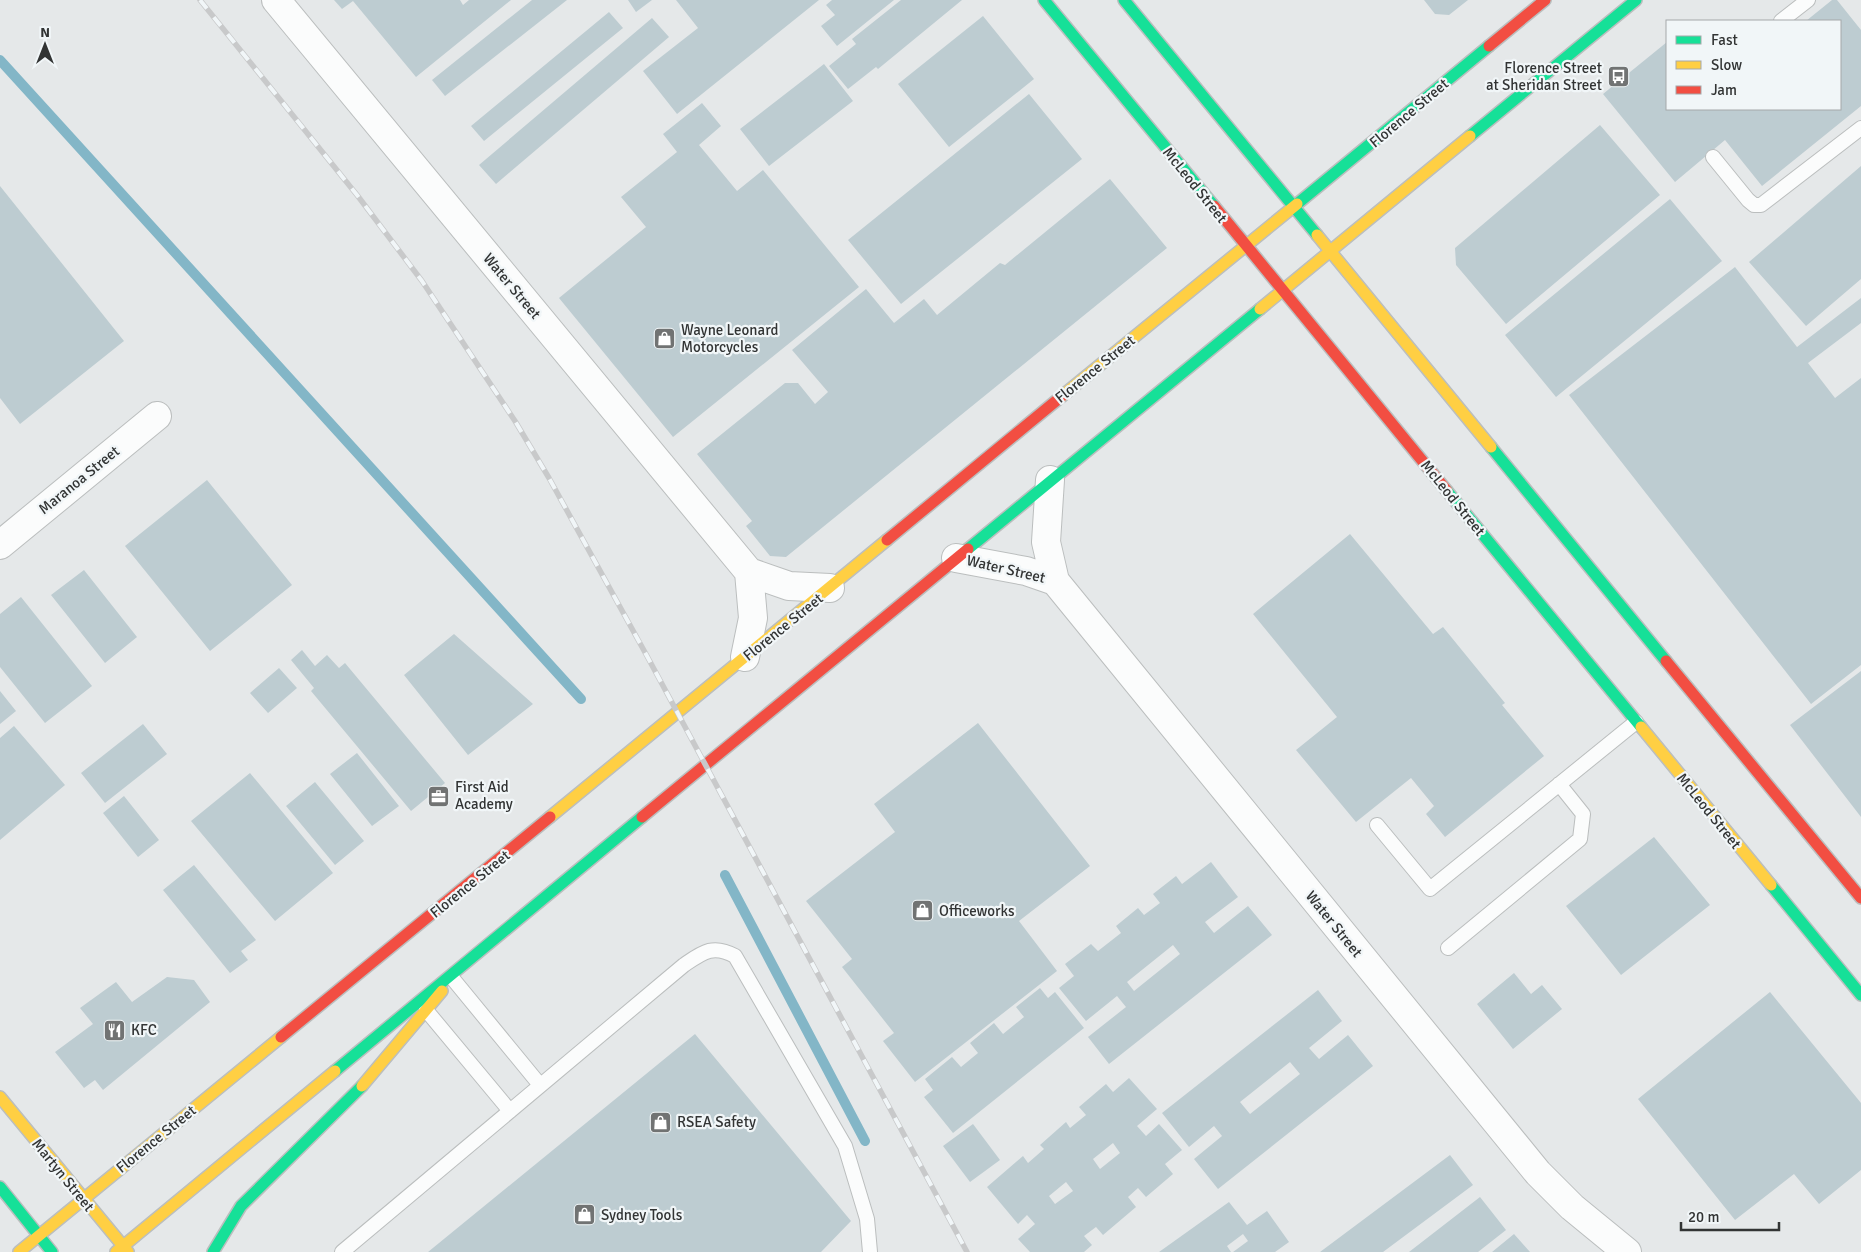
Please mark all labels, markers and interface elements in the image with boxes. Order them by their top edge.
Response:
north arrow [20,20,70,70]
legend [1666,20,1841,110]
text: N [40,24,50,41]
text: Fast [1711,31,1738,49]
text: Slow [1711,56,1742,74]
place label: Florence Street at Sheridan Street [1486,59,1602,94]
bus stop icon: Florence Street at Sheridan Street [1606,65,1630,89]
street label: Florence Street [1366,75,1452,151]
text: Jam [1711,81,1737,99]
street label: McLeod Street [1159,143,1231,227]
street label: Water Street [479,250,545,322]
place label: Wayne Leonard Motorcycles [681,321,779,356]
shop icon: Wayne Leonard Motorcycles [653,327,677,351]
street label: Florence Street [1051,331,1139,407]
street label: Maranoa Street [35,442,123,518]
street label: McLeod Street [1417,456,1489,540]
street label: Water Street [965,551,1047,587]
street label: Florence Street [739,589,827,665]
street label: McLeod Street [1673,769,1745,853]
place label: First Aid Academy [455,778,513,813]
office icon: First Aid Academy [427,784,451,808]
street label: Florence Street [426,846,514,922]
street label: Water Street [1302,887,1366,961]
shop icon: Officeworks [911,899,935,923]
place label: Officeworks [939,902,1015,920]
restaurant icon: KFC [103,1018,127,1042]
place label: KFC [131,1021,157,1039]
street label: Florence Street [112,1101,200,1177]
shop icon: RSEA Safety [649,1110,673,1134]
place label: RSEA Safety [677,1113,756,1131]
street label: Martyn Street [28,1135,98,1215]
scale bar [1681,1200,1778,1232]
shop icon: Sydney Tools [573,1203,597,1227]
place label: Sydney Tools [601,1206,683,1224]
text: 20 m [1688,1208,1719,1226]

